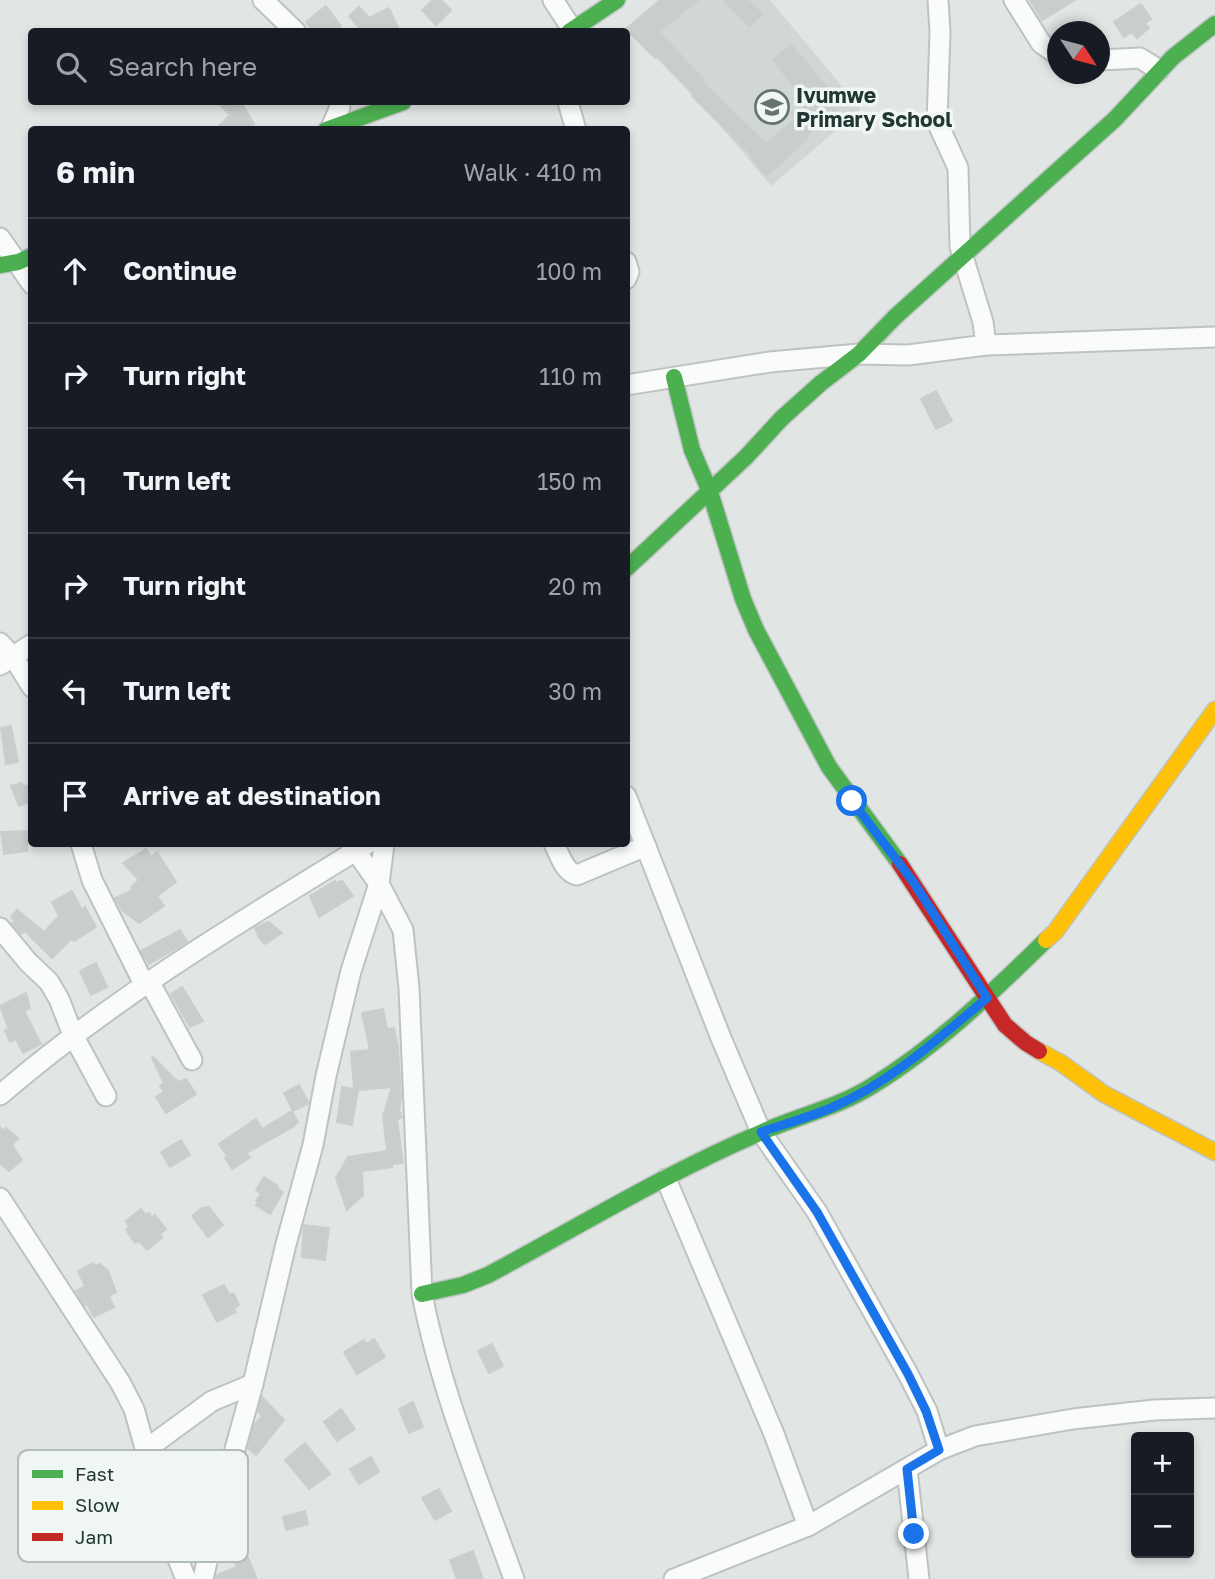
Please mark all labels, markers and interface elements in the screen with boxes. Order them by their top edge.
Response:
north arrow [1047,21,1110,84]
search box [28,28,630,105]
icon: search [52,48,90,86]
text: Search here [108,51,257,82]
place label: Ivumwe Primary School [796,82,952,132]
school or university icon: Ivumwe Primary School [753,88,791,126]
text: 6 min [56,154,135,190]
text: Walk · 410 m [464,158,602,186]
icon: ahead [56,252,94,290]
text: Continue [123,255,237,286]
text: 100 m [536,257,602,285]
icon: right [56,357,94,395]
text: Turn right [123,360,246,391]
text: 110 m [539,362,602,390]
icon: left [56,462,94,500]
text: Turn left [123,465,231,496]
text: 150 m [537,467,602,495]
icon: right [56,567,94,605]
text: Turn right [123,570,246,601]
text: 20 m [548,572,602,600]
icon: left [56,672,94,710]
text: Turn left [123,675,231,706]
text: 30 m [548,677,602,705]
icon: arrive [56,777,94,815]
text: Arrive at destination [123,780,381,811]
route start [836,785,867,816]
map controls [1131,1432,1194,1558]
button: + [1131,1432,1194,1495]
legend [18,1450,248,1562]
text: Fast [75,1462,114,1485]
text: Slow [75,1493,120,1516]
button: − [1131,1495,1194,1558]
route end [898,1518,929,1549]
text: Jam [75,1525,113,1548]

